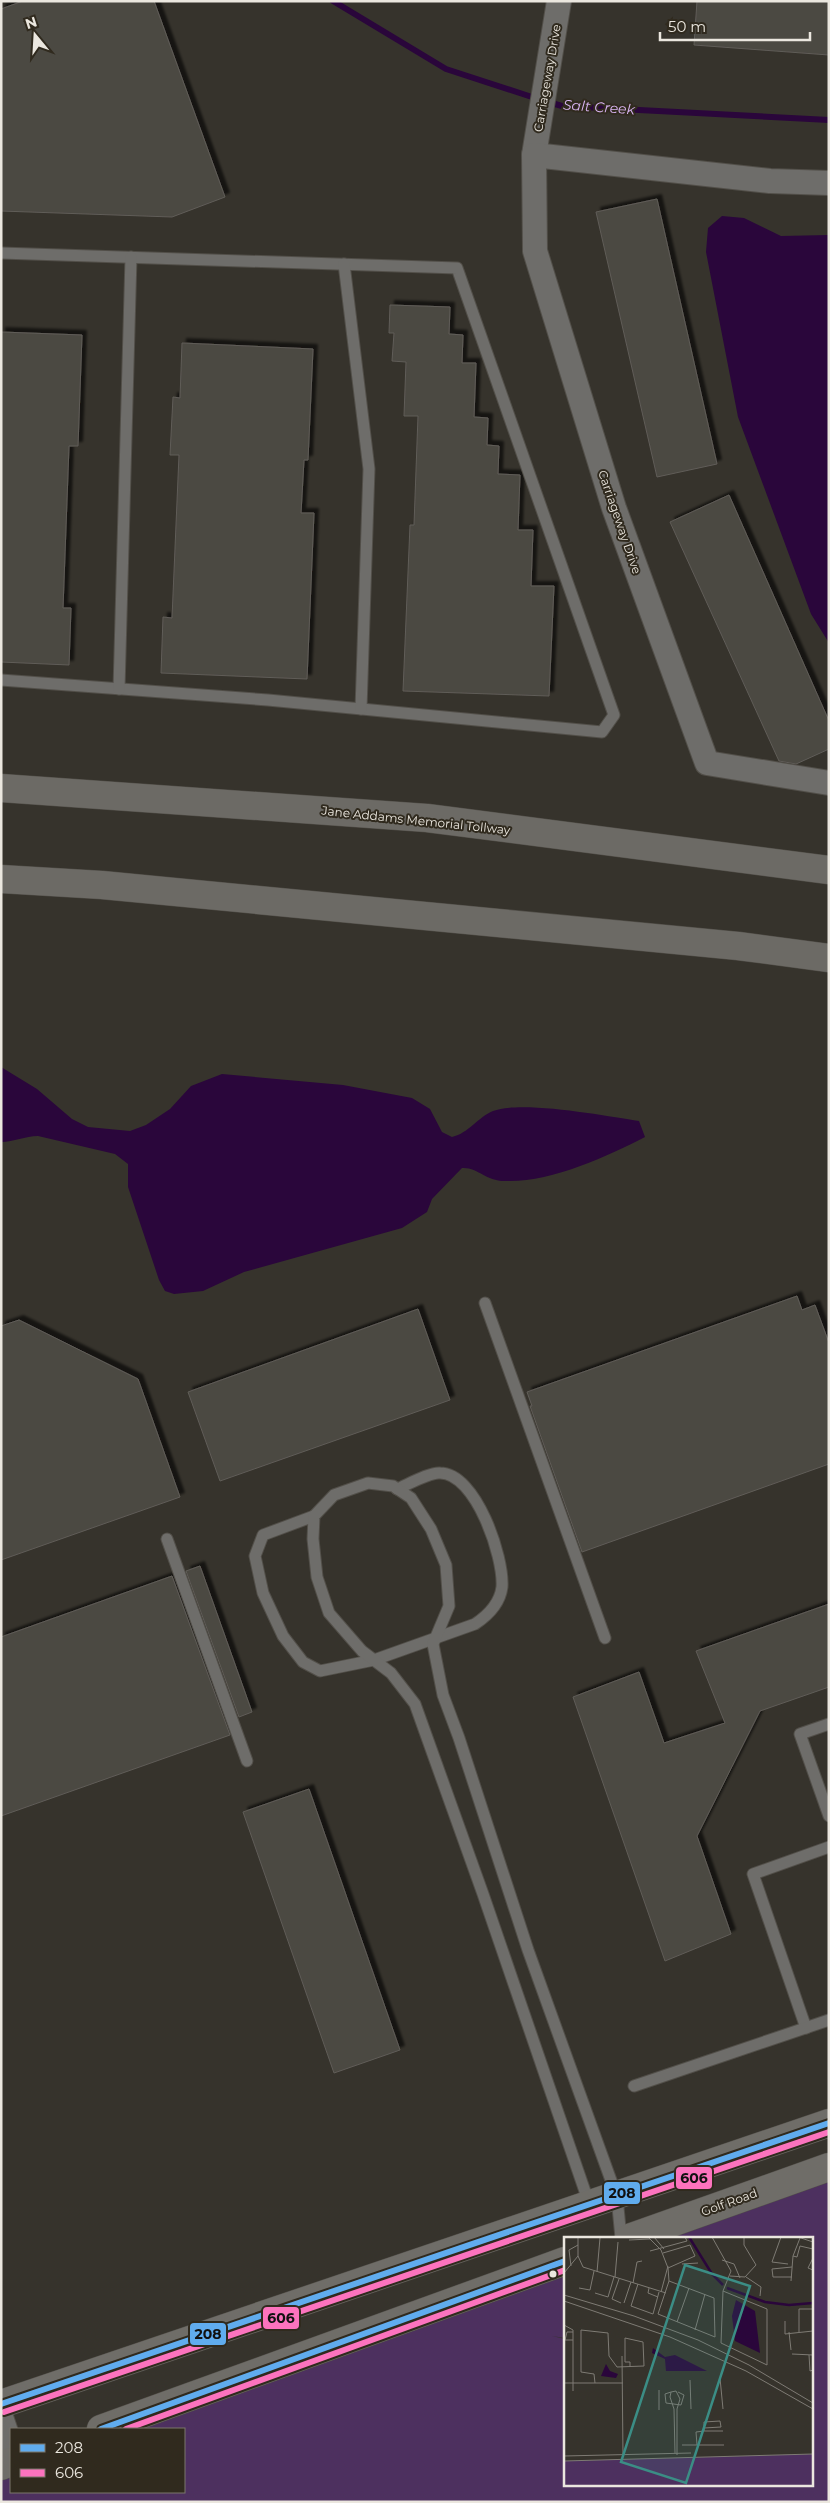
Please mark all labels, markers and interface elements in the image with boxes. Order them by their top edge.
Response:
north arrow [10,10,60,60]
scale bar [660,10,810,42]
text: N [23,12,39,33]
text: 50 m [668,17,706,36]
street label: Carriageway Drive [530,23,564,133]
water label: Salt Creek [562,96,636,119]
street label: Carriageway Drive [595,468,645,576]
street label: Jane Addams Memorial Tollway [320,803,511,837]
line badge: 606 [675,2166,713,2190]
text: 606 [680,2169,708,2187]
line badge: 208 [603,2181,641,2205]
text: 208 [608,2184,636,2202]
street label: Golf Road [699,2185,759,2219]
inset map [564,2237,812,2486]
unlabelled marker [548,2269,558,2279]
line badge: 606 [262,2306,300,2330]
text: 606 [267,2309,295,2327]
line badge: 208 [189,2322,227,2346]
text: 208 [194,2325,222,2343]
legend [10,2428,185,2493]
text: 208 [55,2438,83,2457]
text: 606 [55,2463,83,2482]

